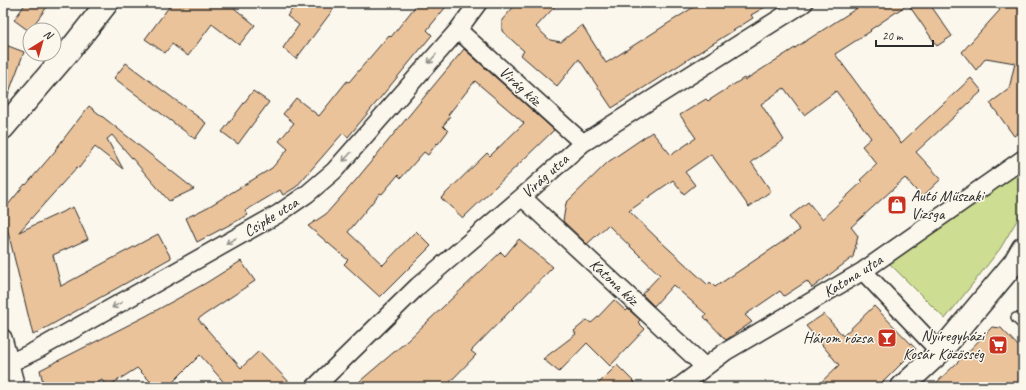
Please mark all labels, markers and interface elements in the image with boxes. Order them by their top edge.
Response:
north arrow [22,22,62,62]
scale bar [876,22,933,48]
text: N [41,26,57,43]
text: 20 m [882,28,904,44]
one-way arrow [428,54,437,65]
street label: Virág köz [495,62,547,111]
street label: Virág utca [517,149,574,202]
one-way arrow [342,152,351,163]
place label: Autó Műszaki Vizsga [911,186,985,224]
street label: Csipke utca [240,192,303,242]
shop icon: Autó Műszaki Vizsga [886,194,908,216]
one-way arrow [225,238,237,246]
street label: Katona utca [820,249,888,302]
street label: Katona köz [585,254,644,311]
one-way arrow [111,301,123,309]
place label: Nyíregyházi Kosár Közösség [903,326,986,364]
bar icon: Három rózsa [876,327,898,349]
place label: Három rózsa [803,328,874,348]
supermarket icon: Nyíregyházi Kosár Közösség [987,334,1009,356]

